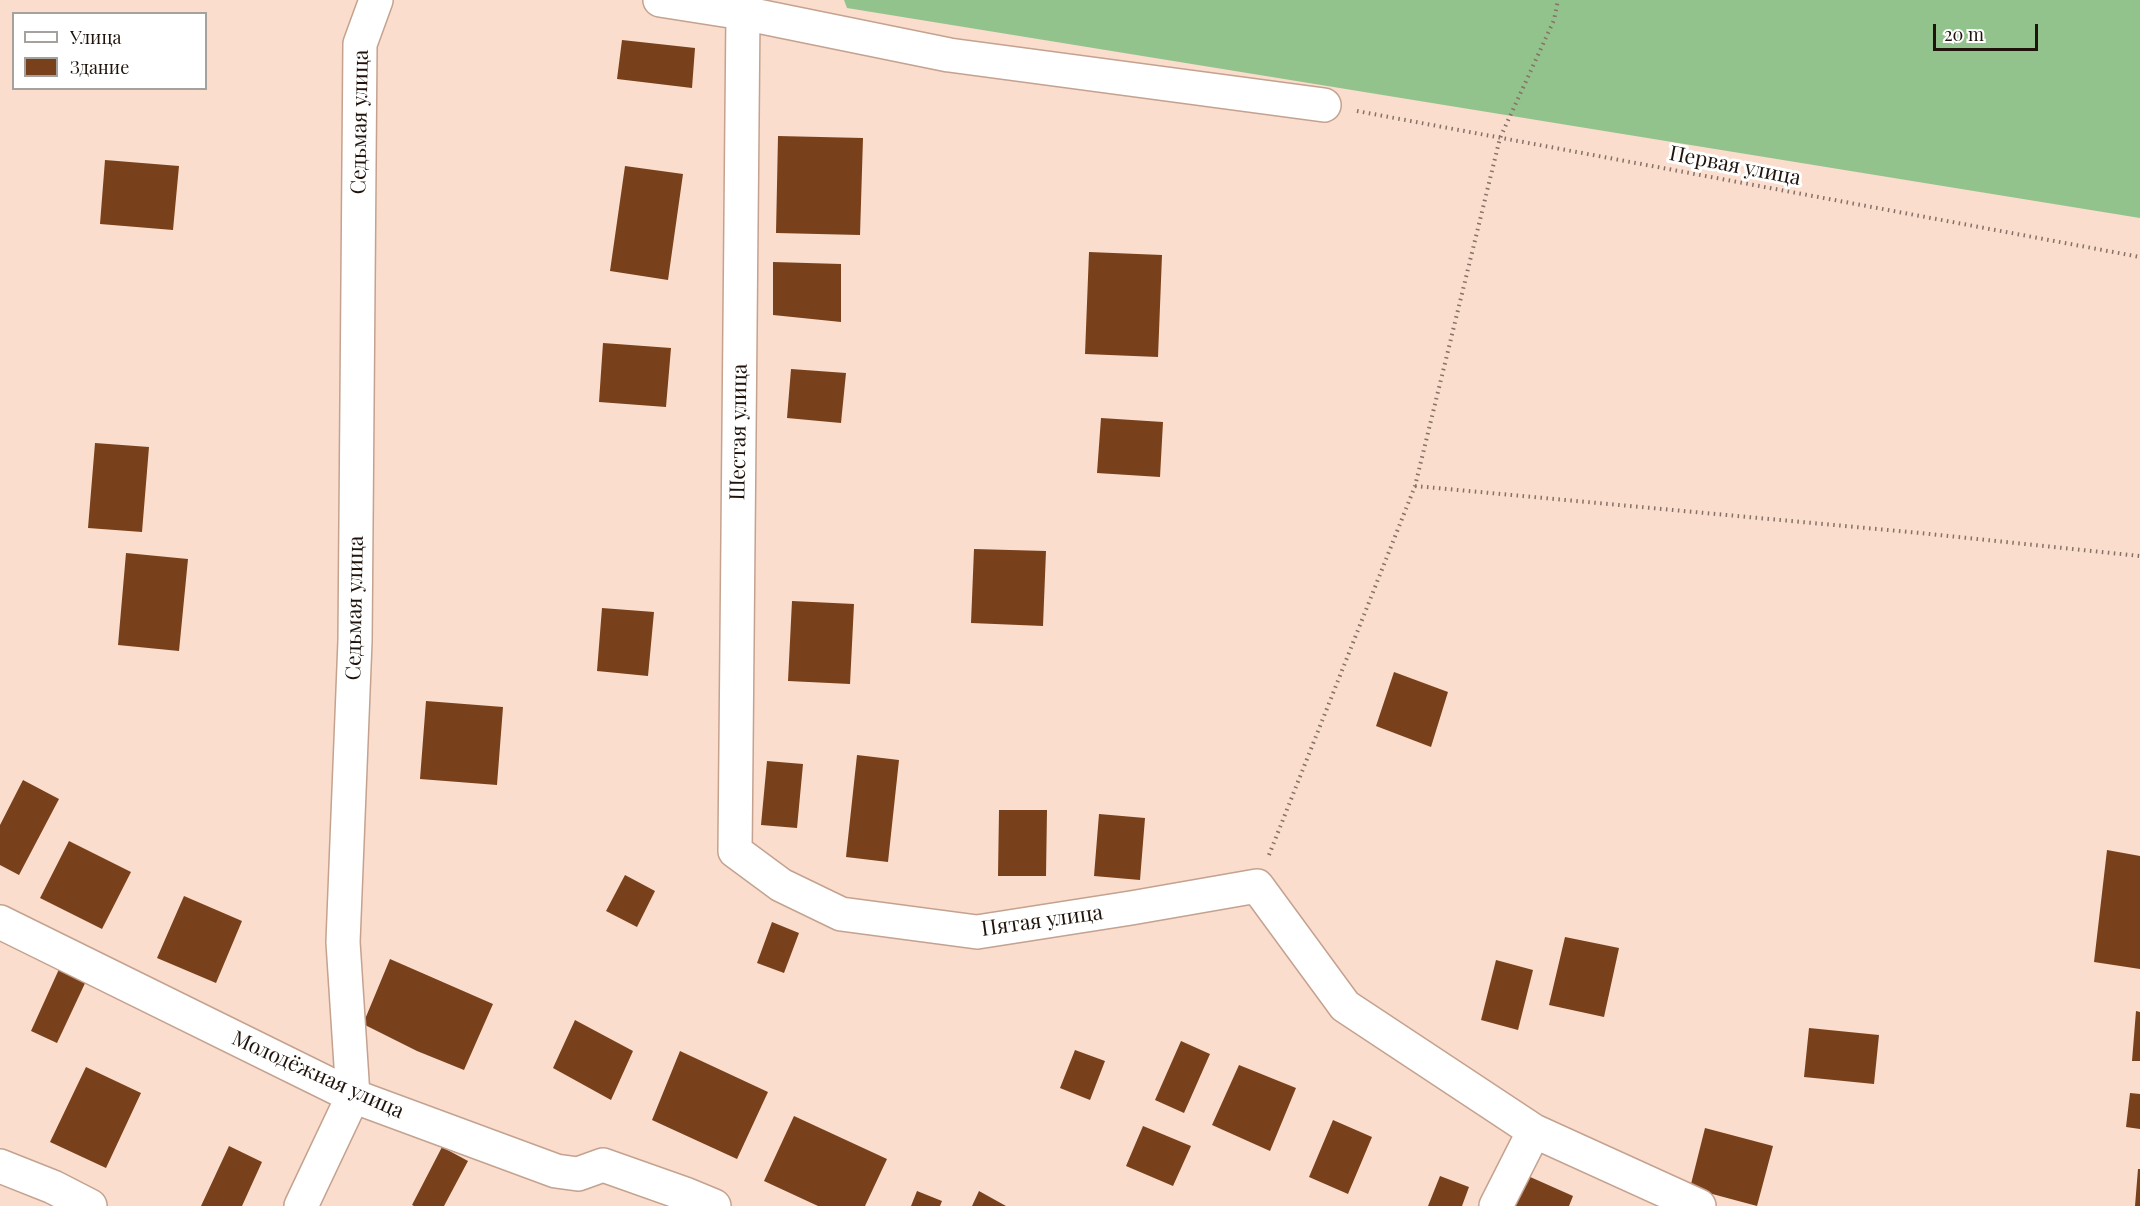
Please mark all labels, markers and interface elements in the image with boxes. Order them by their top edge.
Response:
legend [12,12,207,90]
scale bar [1936,12,2041,50]
text: 20 m [1944,22,1984,46]
text: Улица [70,25,121,49]
street label: Седьмая улица [346,49,374,195]
text: Здание [70,55,129,79]
street label: Первая улица [1667,141,1803,191]
street label: Шестая улица [725,363,753,501]
street label: Седьмая улица [341,535,369,681]
street label: Пятая улица [980,900,1104,942]
street label: Молодёжная улица [228,1026,408,1124]

